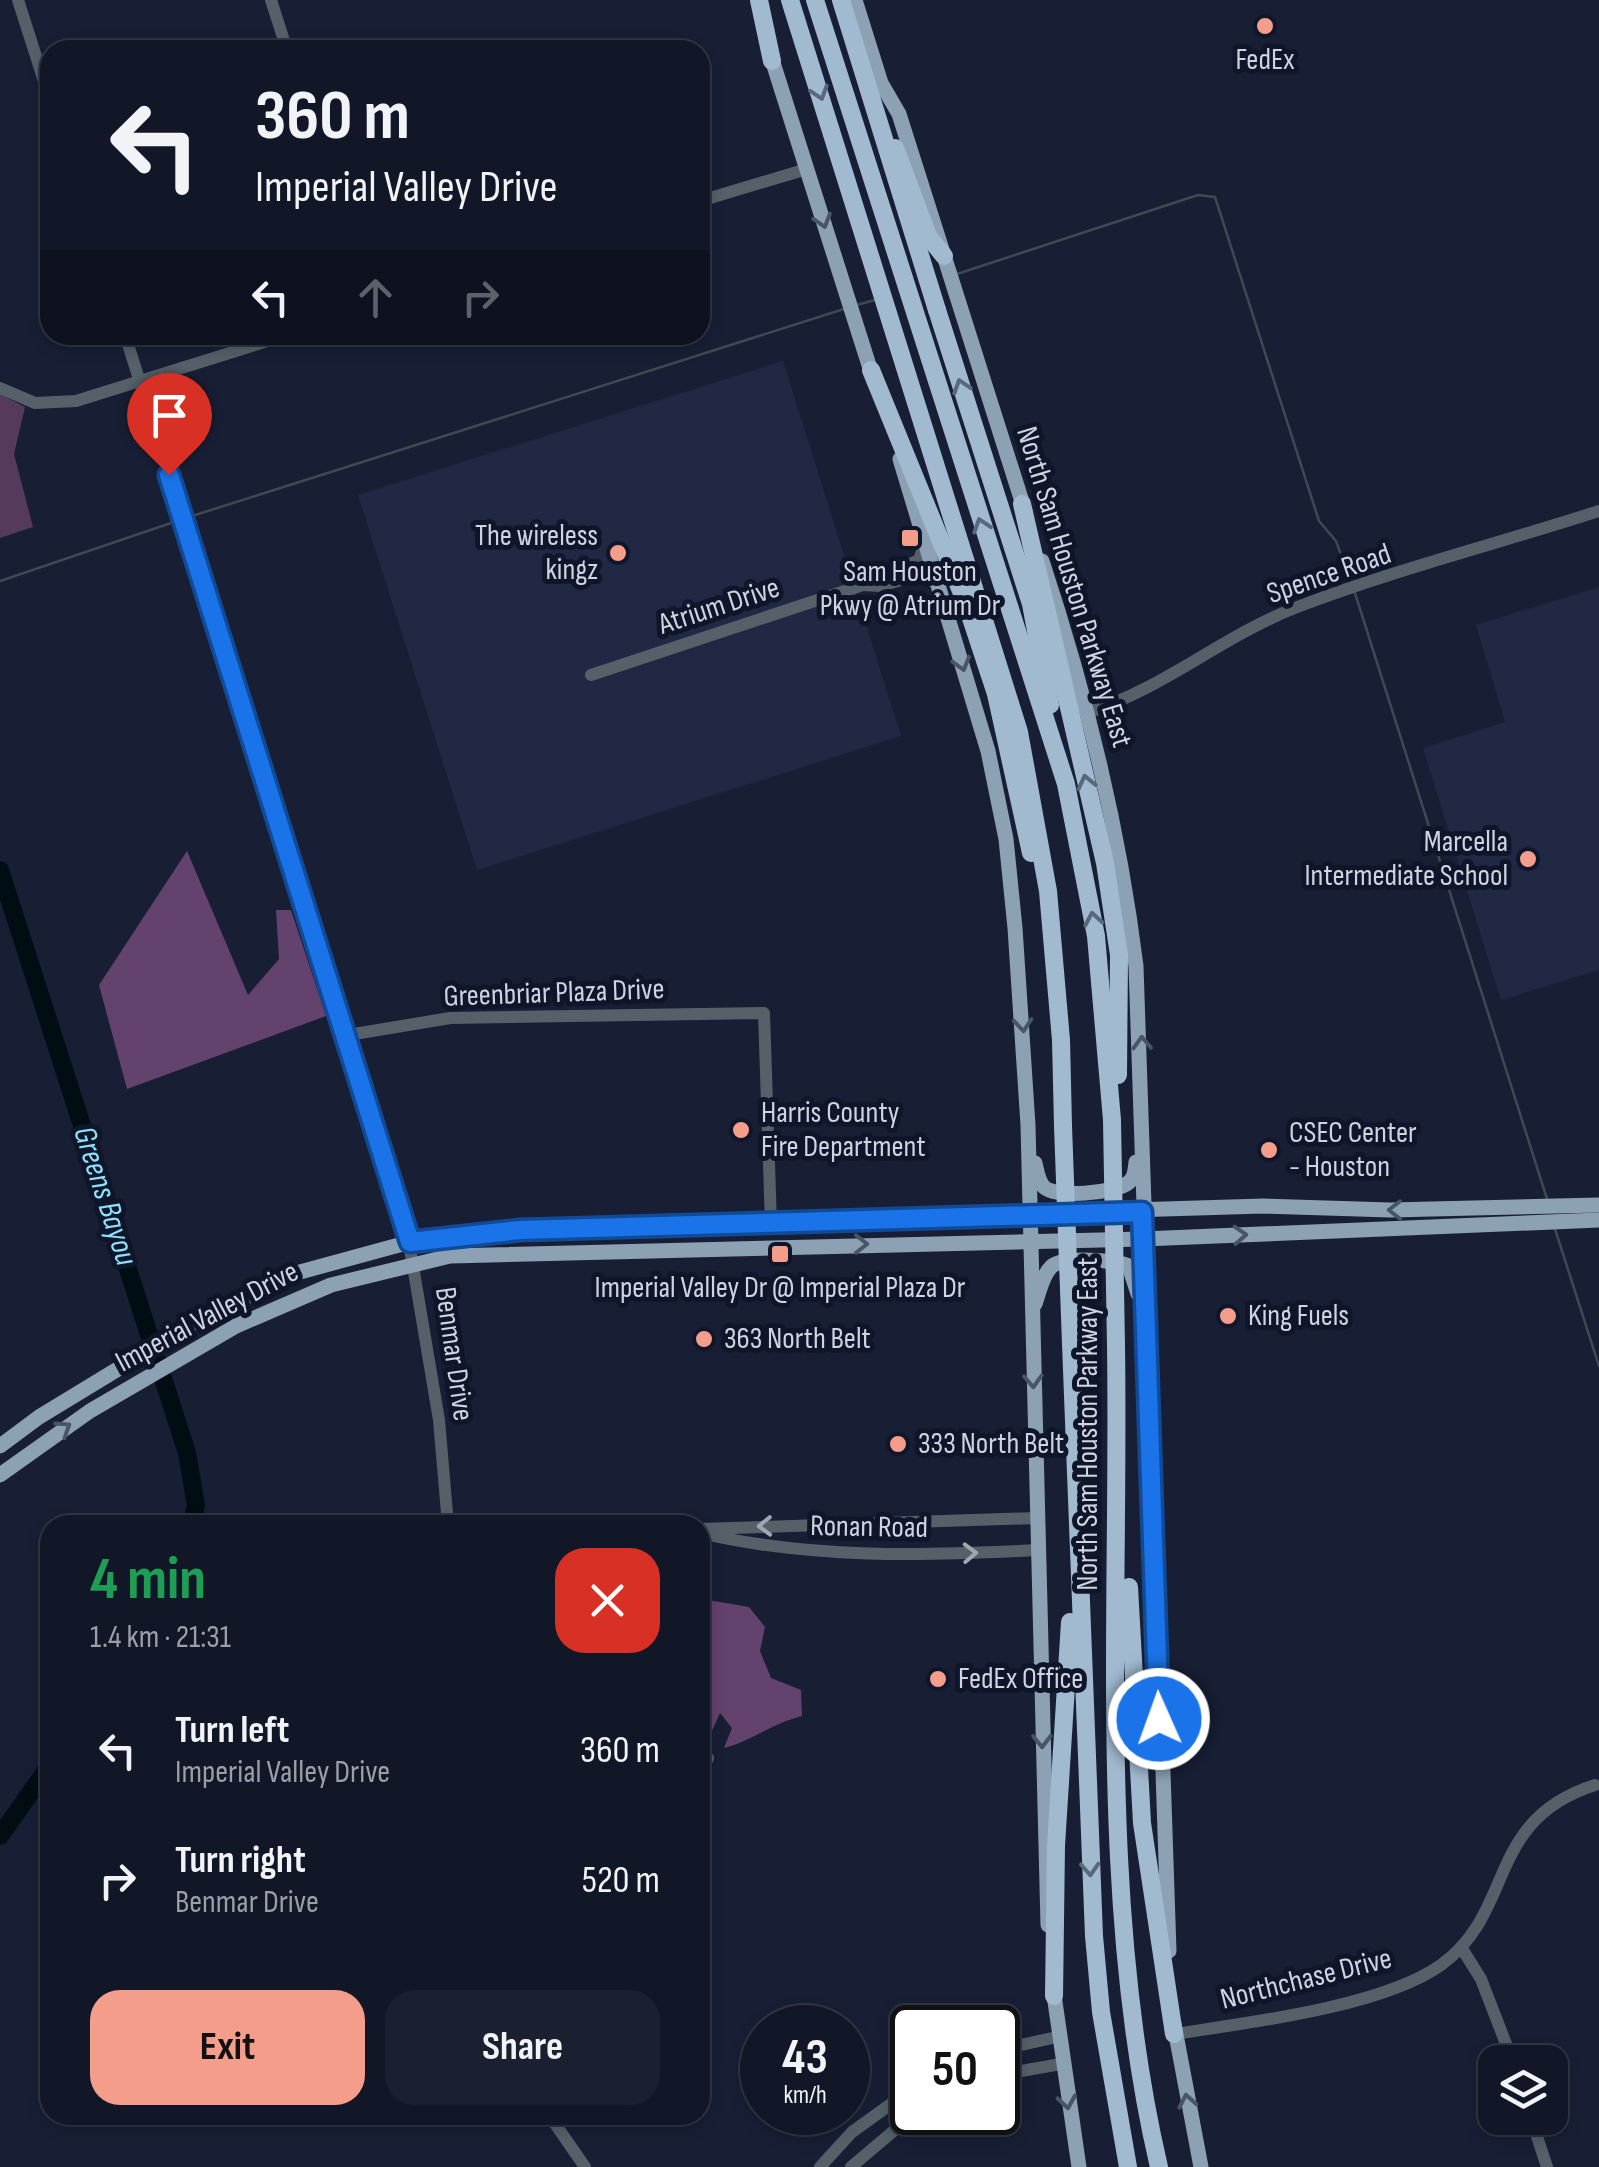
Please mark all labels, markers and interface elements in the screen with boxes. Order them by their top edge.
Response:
marker: FedEx [1254,15,1276,37]
place label: FedEx [1235,42,1295,78]
text: 360 m [255,75,410,159]
icon: left [90,80,220,210]
one-way arrow [808,84,829,101]
text: Imperial Valley Drive [255,160,558,215]
one-way arrow [811,212,832,229]
icon: left [243,270,298,325]
icon: ahead [348,270,403,325]
icon: right [453,270,508,325]
pin [127,373,212,476]
one-way arrow [953,378,973,395]
icon: arrive [142,388,197,443]
street label: North Sam Houston Parkway East [1008,422,1140,752]
one-way arrow [973,517,993,534]
place label: The wireless kingz [475,518,598,588]
marker: Sam Houston Pkwy @ Atrium Dr [899,527,921,549]
street label: Spence Road [1262,536,1396,612]
marker: The wireless kingz [607,542,629,564]
place label: Sam Houston Pkwy @ Atrium Dr [820,554,1001,624]
street label: Atrium Drive [653,570,784,643]
one-way arrow [950,655,971,672]
one-way arrow [1077,774,1098,791]
place label: Marcella Intermediate School [1304,824,1508,894]
marker: Marcella Intermediate School [1517,848,1539,870]
one-way arrow [1083,911,1104,927]
street label: Greenbriar Plaza Drive [443,971,665,1015]
one-way arrow [1012,1017,1033,1033]
one-way arrow [1131,1035,1152,1051]
place label: Harris County Fire Department [761,1095,926,1165]
place label: CSEC Center - Houston [1289,1115,1417,1185]
marker: Harris County Fire Department [730,1119,752,1141]
water label: Greens Bayou [64,1122,146,1270]
marker: CSEC Center - Houston [1258,1139,1280,1161]
one-way arrow [1387,1199,1402,1221]
one-way arrow [1233,1225,1249,1246]
one-way arrow [854,1233,870,1255]
marker: Imperial Valley Dr @ Imperial Plaza Dr [769,1243,791,1265]
street label: Imperial Valley Drive [109,1254,305,1380]
street label: North Sam Houston Parkway East [1070,1257,1106,1591]
place label: Imperial Valley Dr @ Imperial Plaza Dr [595,1270,966,1306]
street label: Benmar Drive [427,1285,481,1423]
place label: King Fuels [1248,1298,1349,1334]
marker: King Fuels [1217,1305,1239,1327]
place label: 363 North Belt [724,1321,871,1357]
marker: 363 North Belt [693,1328,715,1350]
one-way arrow [1023,1374,1044,1390]
one-way arrow [53,1421,71,1440]
place label: 333 North Belt [918,1426,1064,1462]
marker: 333 North Belt [887,1433,909,1455]
street label: Ronan Road [810,1508,928,1546]
one-way arrow [756,1515,772,1536]
one-way arrow [963,1543,979,1564]
text: 4 min [90,1544,206,1616]
button: close [555,1548,660,1653]
text: 1.4 km · 21:31 [90,1618,231,1657]
place label: FedEx Office [958,1661,1083,1697]
position arrow [1107,1667,1211,1771]
marker: FedEx Office [927,1668,949,1690]
text: Turn left [175,1708,289,1753]
icon: left [90,1723,145,1778]
text: 360 m [580,1728,660,1773]
one-way arrow [1031,1734,1052,1750]
text: Imperial Valley Drive [175,1753,390,1792]
text: Turn right [175,1838,306,1883]
icon: right [90,1853,145,1908]
text: 520 m [582,1858,660,1903]
one-way arrow [1079,1862,1100,1878]
text: Benmar Drive [175,1883,319,1922]
street label: Northchase Drive [1217,1940,1395,2018]
button: Exit [90,1990,365,2105]
button: Share [385,1990,660,2105]
speed limit sign: 50 [890,2005,1020,2135]
text: 43 [782,2028,828,2088]
map controls [1478,2045,1568,2135]
button: layers [1478,2045,1568,2135]
text: km/h [783,2080,827,2111]
one-way arrow [1178,2092,1199,2109]
one-way arrow [1056,2094,1077,2110]

